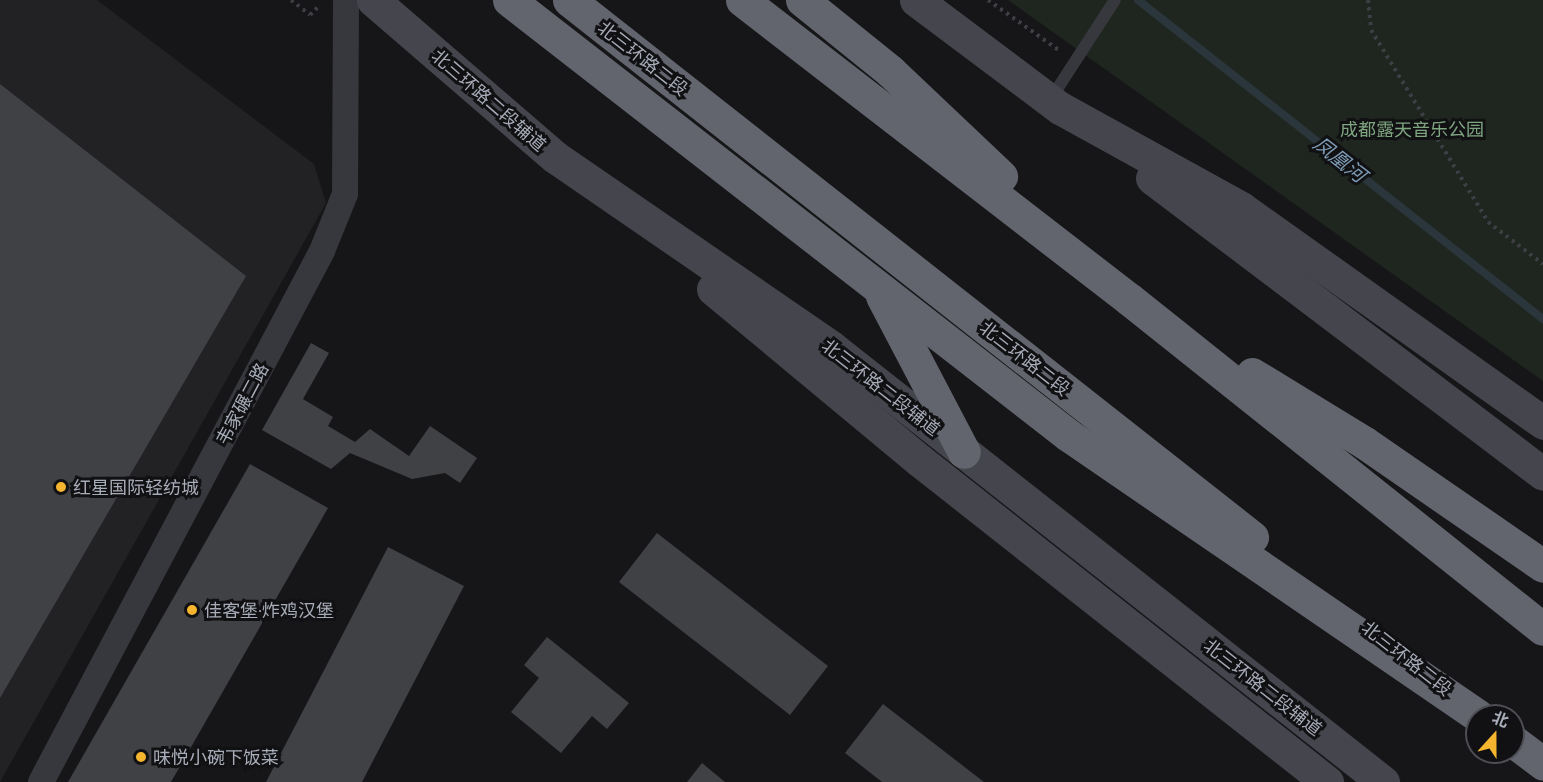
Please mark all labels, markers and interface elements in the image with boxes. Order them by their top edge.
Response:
street label: 北三环路二段 [594,16,692,100]
street label: 北三环路二段辅道 [428,45,550,155]
park label: 成都露天音乐公园 [1340,118,1484,140]
water label: 凤凰河 [1309,131,1371,187]
street label: 北三环路二段 [976,316,1074,400]
street label: 北三环路二段辅道 [818,334,944,440]
street label: 韦家碾二路 [211,359,273,449]
place label: 红星国际轻纺城 [73,476,199,498]
marker: 红星国际轻纺城 [54,480,68,494]
place label: 佳客堡·炸鸡汉堡 [204,599,334,621]
marker: 佳客堡·炸鸡汉堡 [185,603,199,617]
street label: 北三环路二段 [1358,616,1456,700]
street label: 北三环路二段辅道 [1200,634,1326,740]
north arrow [1465,704,1525,764]
text: 北 [1489,706,1512,732]
place label: 味悦小碗下饭菜 [153,746,279,768]
marker: 味悦小碗下饭菜 [134,750,148,764]

